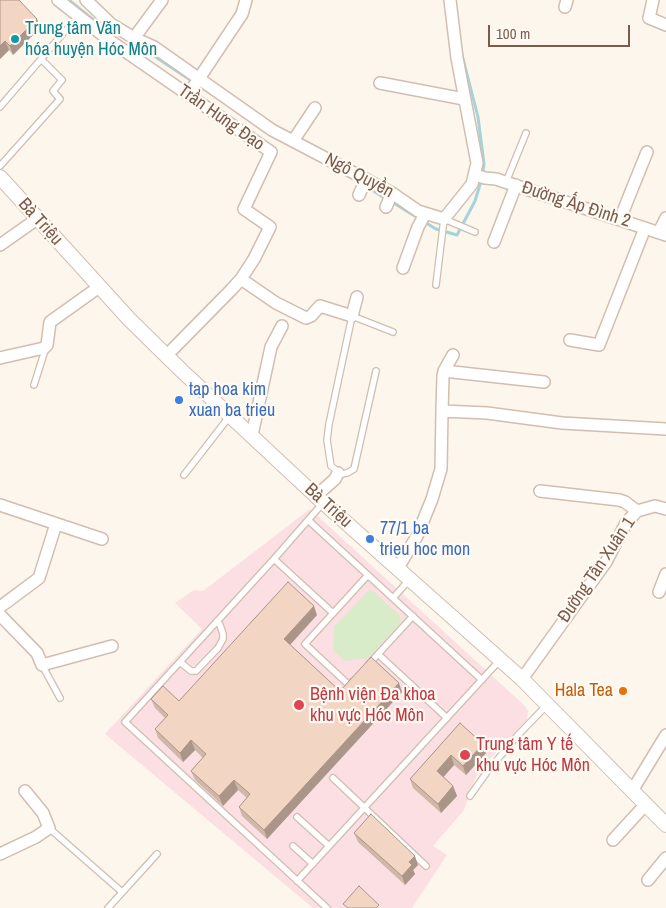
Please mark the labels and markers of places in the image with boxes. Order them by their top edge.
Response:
place label: Trung tâm Văn hóa huyện Hóc Môn [25,18,157,60]
marker: Trung tâm Văn hóa huyện Hóc Môn [9,33,21,45]
place label: tap hoa kim xuan ba trieu [189,379,275,422]
marker: tap hoa kim xuan ba trieu [173,394,185,406]
place label: 77/1 ba trieu hoc mon [380,518,470,560]
marker: 77/1 ba trieu hoc mon [364,533,376,545]
place label: Hala Tea [555,680,613,702]
place label: Bệnh viện Đa khoa khu vực Hóc Môn [310,684,436,726]
marker: Hala Tea [617,685,629,697]
marker: Bệnh viện Đa khoa khu vực Hóc Môn [292,698,306,712]
place label: Trung tâm Y tế khu vực Hóc Môn [476,734,590,776]
marker: Trung tâm Y tế khu vực Hóc Môn [458,748,472,762]

